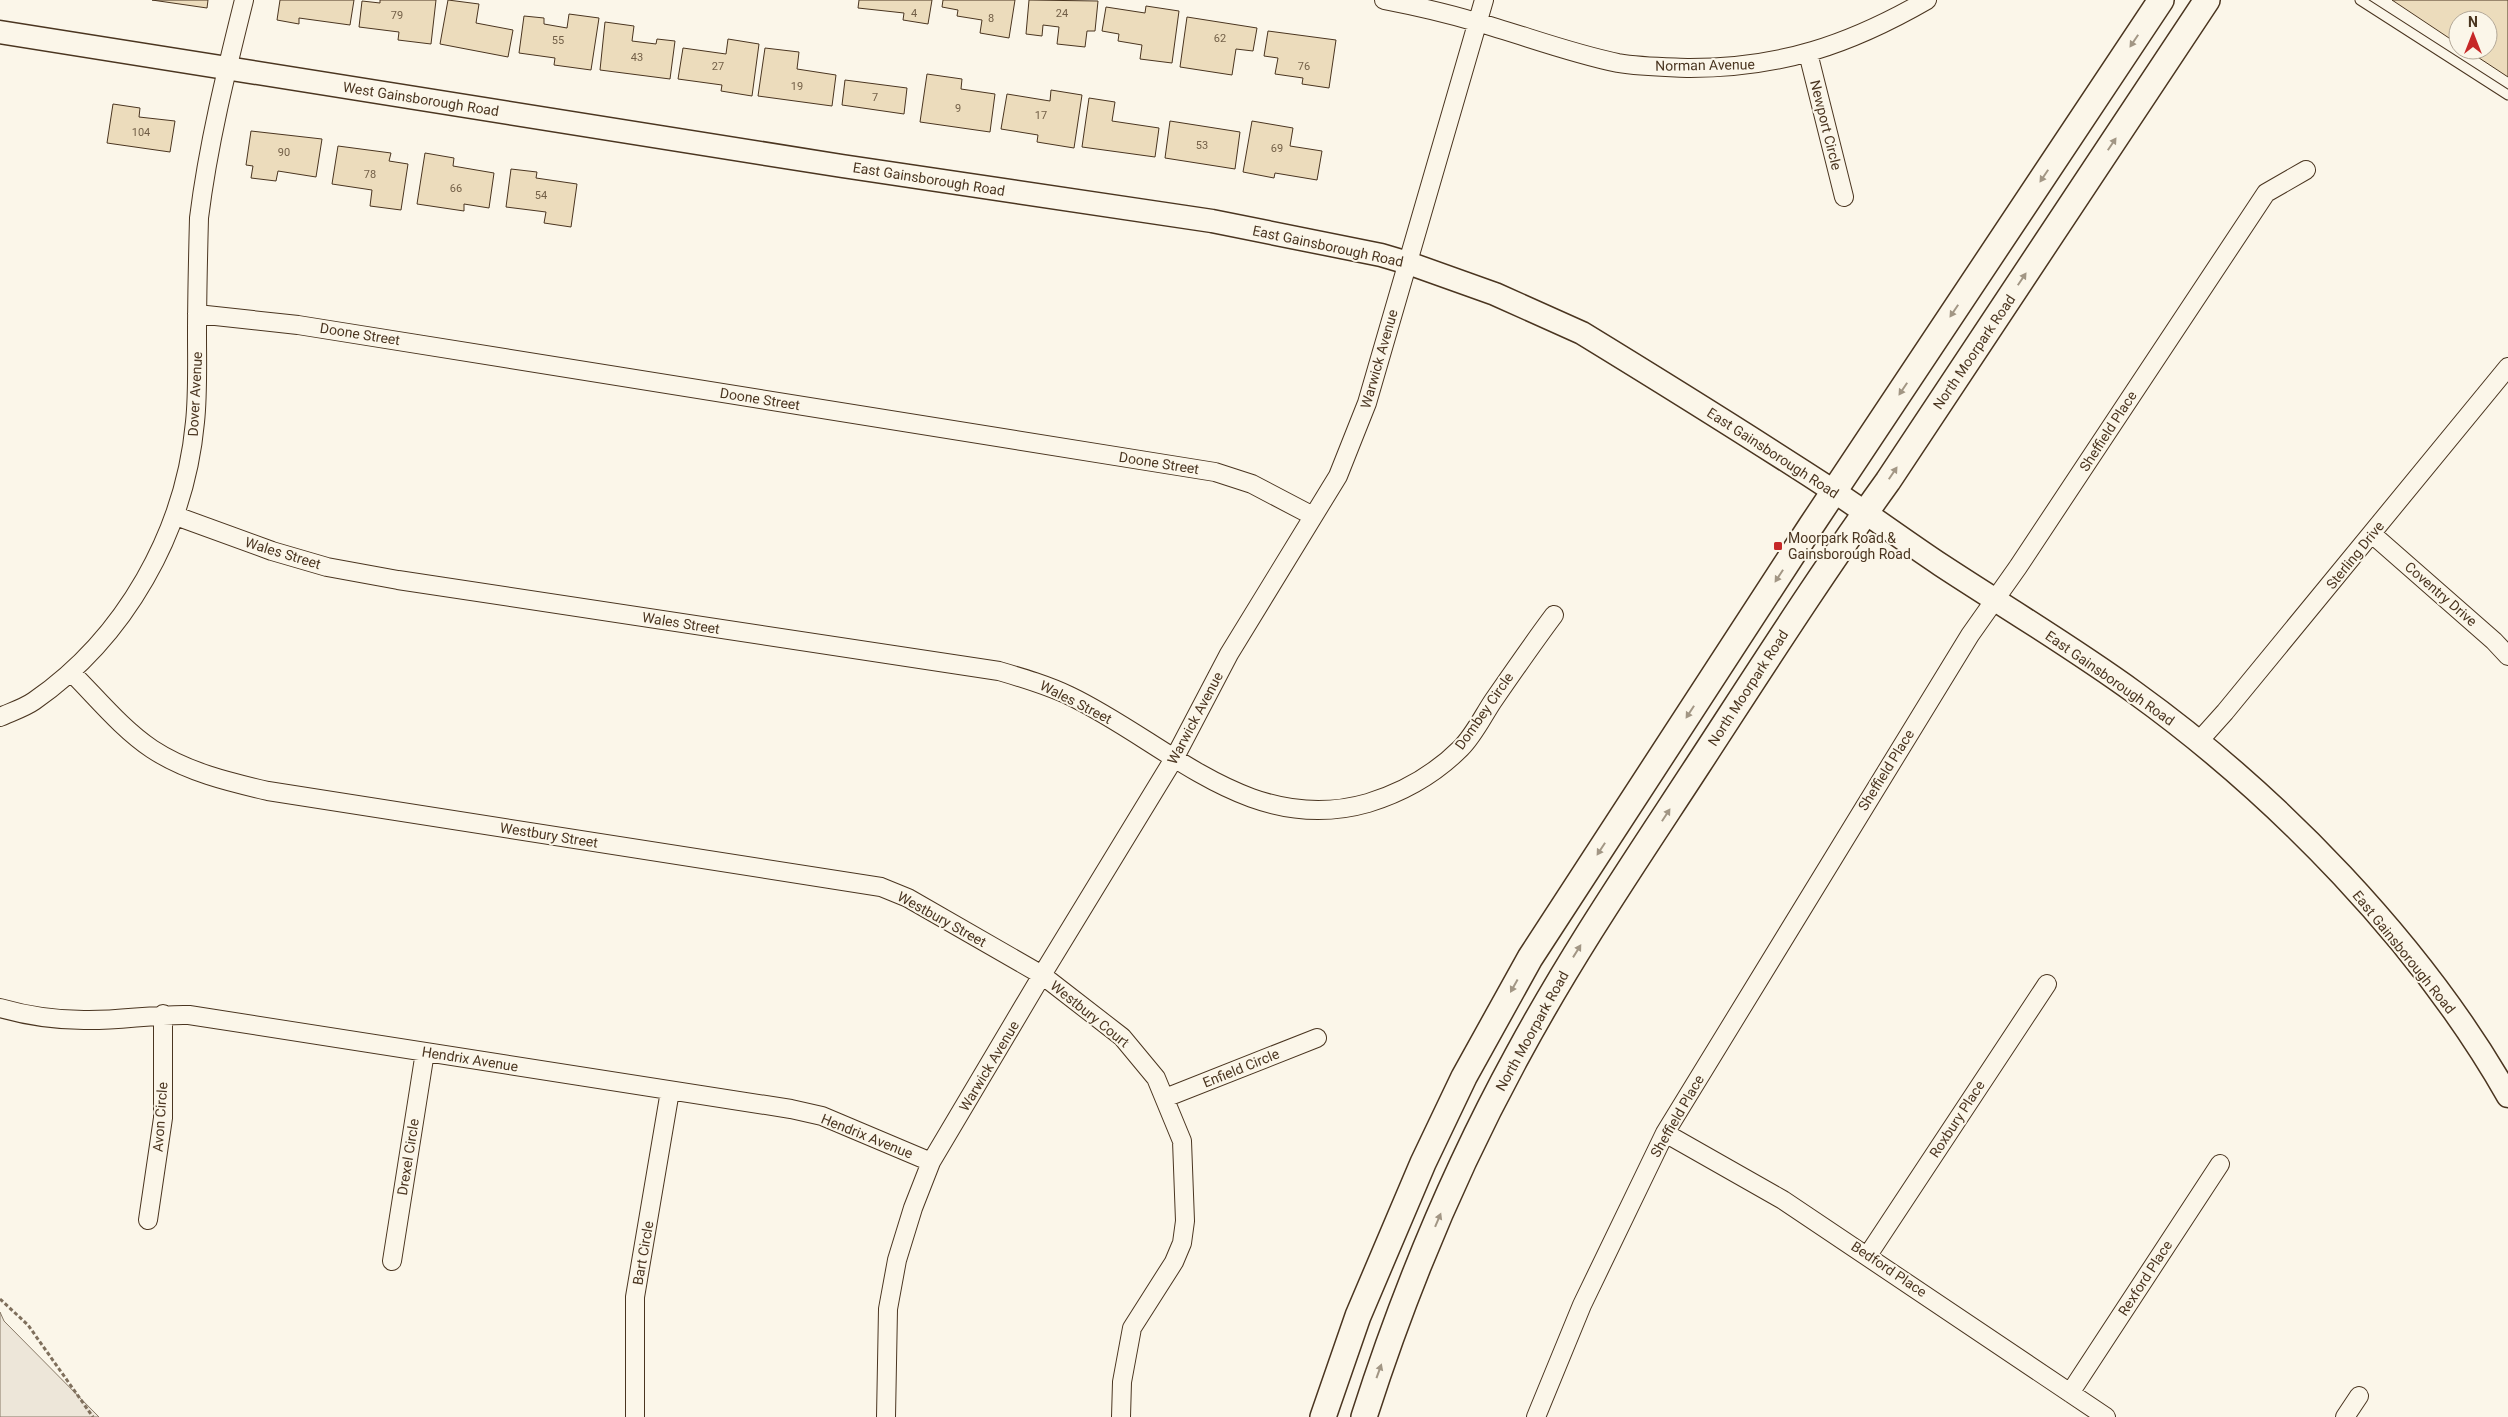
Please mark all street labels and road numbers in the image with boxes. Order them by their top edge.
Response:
street label: Norman Avenue [1655,56,1755,74]
street label: Newport Circle [1807,78,1845,172]
street label: West Gainsborough Road [342,79,500,119]
street label: East Gainsborough Road [852,159,1006,199]
street label: East Gainsborough Road [1251,222,1405,270]
street label: North Moorpark Road [1930,292,2018,412]
street label: Warwick Avenue [1357,308,1401,410]
street label: Doone Street [319,320,402,348]
street label: Dover Avenue [185,351,205,437]
street label: Doone Street [719,385,802,413]
street label: Sheffield Place [2076,388,2140,474]
street label: East Gainsborough Road [1704,404,1842,502]
street label: Doone Street [1118,449,1201,477]
street label: Sterling Drive [2323,518,2387,592]
street label: Wales Street [243,534,323,572]
street label: Coventry Drive [2402,558,2480,630]
street label: Wales Street [641,609,721,637]
street label: North Moorpark Road [1705,627,1791,749]
street label: East Gainsborough Road [2042,627,2178,729]
street label: Warwick Avenue [1164,669,1226,767]
street label: Dombey Circle [1452,670,1516,752]
street label: Wales Street [1037,677,1115,727]
street label: Sheffield Place [1855,727,1917,813]
street label: Westbury Street [499,819,600,851]
street label: East Gainsborough Road [2349,887,2459,1017]
street label: Westbury Street [895,888,990,950]
street label: North Moorpark Road [1492,968,1572,1094]
street label: Westbury Court [1047,977,1133,1051]
street label: Warwick Avenue [956,1018,1022,1114]
street label: Hendrix Avenue [421,1043,519,1075]
street label: Enfield Circle [1200,1045,1282,1091]
street label: Sheffield Place [1647,1072,1707,1160]
street label: Roxbury Place [1926,1078,1988,1160]
street label: Avon Circle [150,1082,170,1152]
street label: Hendrix Avenue [819,1110,915,1162]
street label: Drexel Circle [394,1117,422,1197]
street label: Bart Circle [629,1220,657,1286]
street label: Rexford Place [2115,1237,2175,1319]
street label: Bedford Place [1848,1238,1930,1300]

